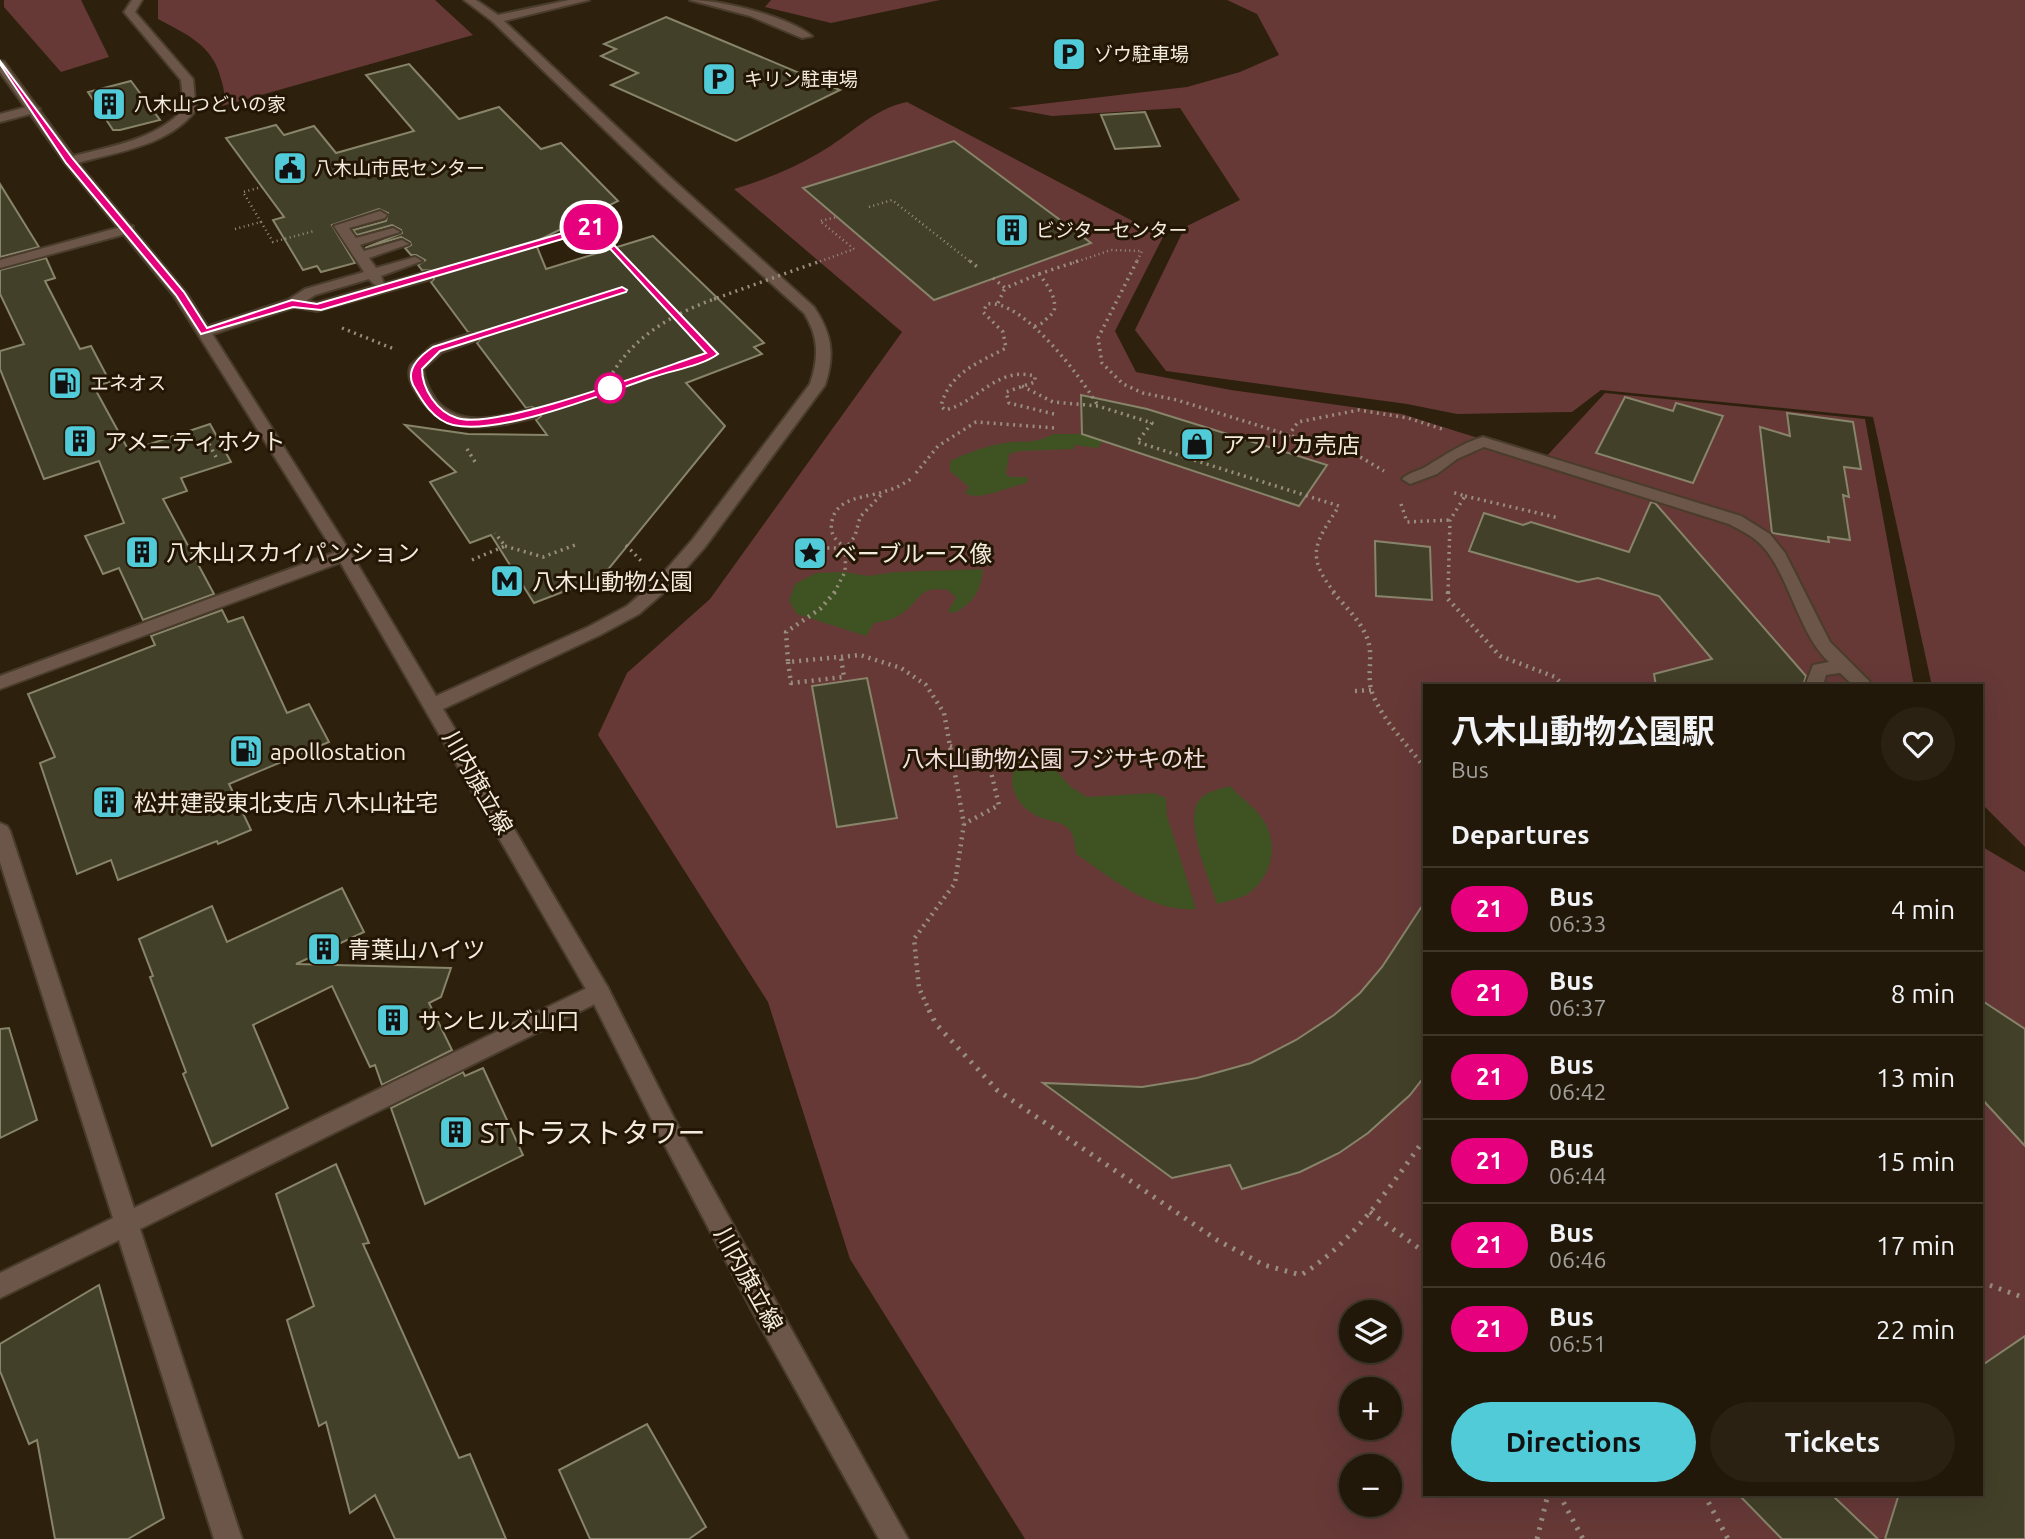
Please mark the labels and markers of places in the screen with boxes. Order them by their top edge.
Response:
parking icon: ゾウ駐車場 [1050,35,1088,73]
place label: ゾウ駐車場 [1094,43,1189,65]
parking icon: キリン駐車場 [700,60,738,98]
place label: キリン駐車場 [744,68,858,90]
building icon: 八木山つどいの家 [90,85,128,123]
place label: 八木山つどいの家 [134,93,286,115]
public building icon: 八木山市民センター [271,149,309,187]
place label: 八木山市民センター [314,157,485,179]
building icon: ビジターセンター [993,211,1031,249]
place label: ビジターセンター [1036,219,1188,241]
fuel station icon: エネオス [46,364,84,402]
place label: エネオス [90,372,166,394]
unlabelled marker [595,373,625,403]
building icon: アメニティホクト [61,422,99,460]
shop icon: アフリカ売店 [1178,425,1216,463]
place label: アメニティホクト [104,429,285,454]
place label: アフリカ売店 [1222,432,1360,457]
building icon: 八木山スカイパンション [123,533,161,571]
place icon: ベーブルース像 [791,534,829,572]
place label: 八木山スカイパンション [166,540,420,565]
place label: ベーブルース像 [834,541,992,566]
metro station icon: 八木山動物公園 [488,562,526,600]
place label: 八木山動物公園 [532,569,693,594]
fuel station icon: apollostation [227,732,265,770]
place label: apollostation [270,739,406,764]
building icon: 松井建設東北支店 八木山社宅 [90,783,128,821]
place label: 松井建設東北支店 八木山社宅 [134,790,438,815]
building icon: 青葉山ハイツ [305,930,343,968]
place label: 青葉山ハイツ [348,937,486,962]
building icon: サンヒルズ山口 [374,1001,412,1039]
place label: サンヒルズ山口 [418,1008,579,1033]
building icon: STトラストタワー [437,1113,475,1151]
place label: STトラストタワー [480,1117,706,1148]

